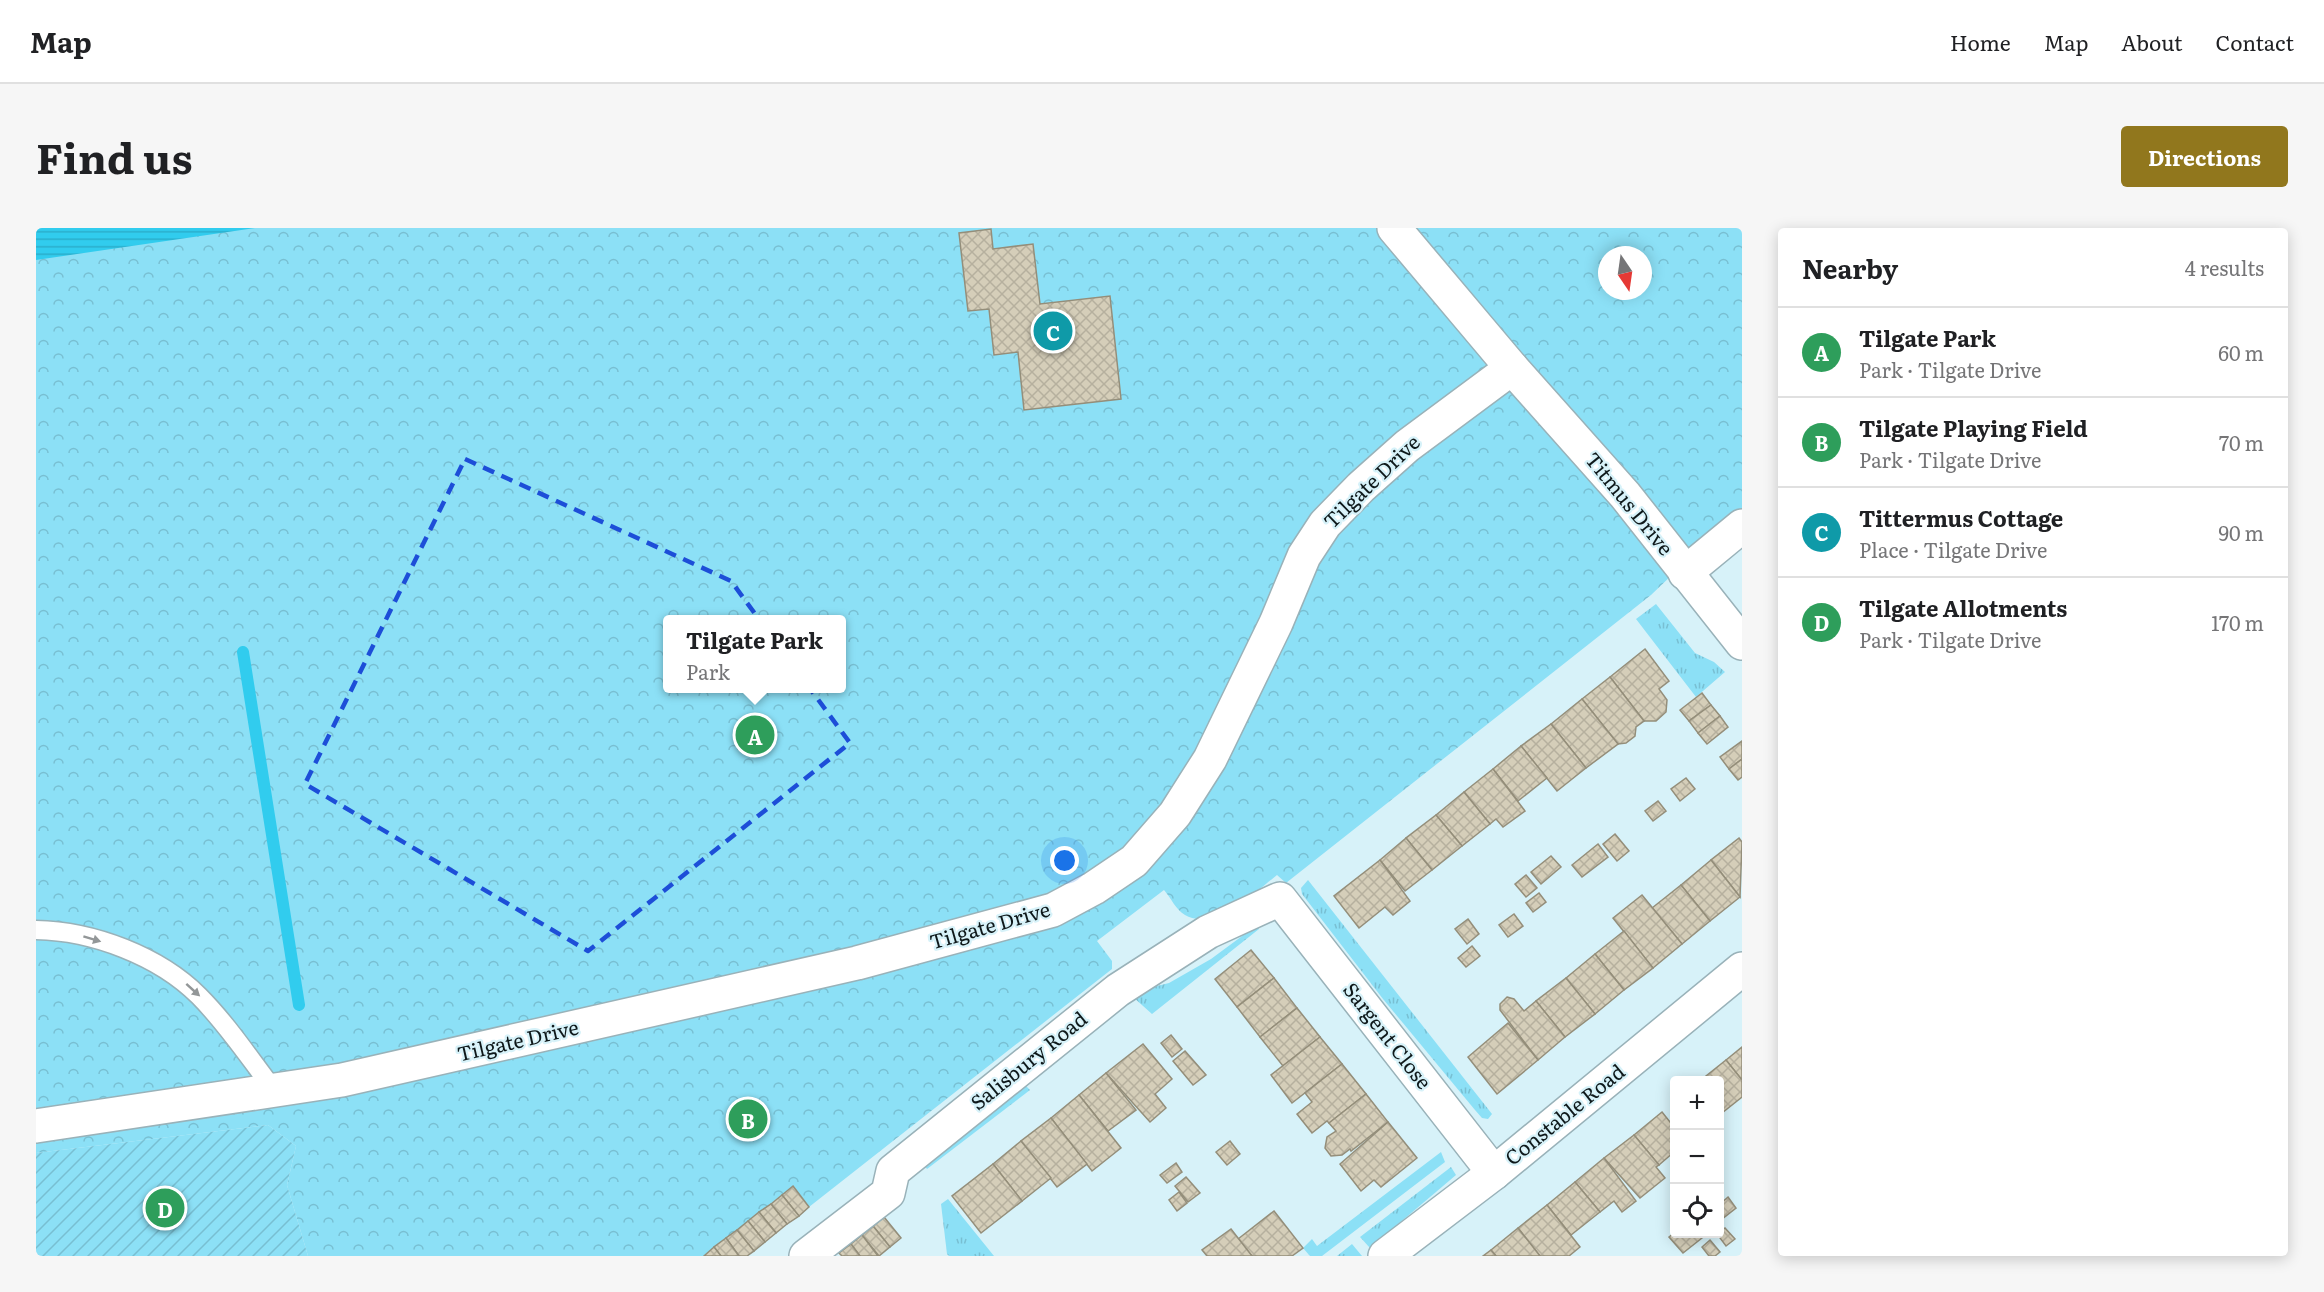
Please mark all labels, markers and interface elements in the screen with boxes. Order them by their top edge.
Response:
text: Map [30,20,92,62]
text: Home [1950,26,2011,57]
text: Map [2044,26,2088,57]
text: About [2121,26,2183,57]
text: Contact [2216,26,2294,57]
text: Find us [36,125,193,187]
button: Directions [2121,126,2288,187]
north arrow [1598,246,1652,300]
text: Nearby [1802,248,1898,287]
text: 4 results [2185,252,2264,282]
pin: C [1034,308,1072,354]
text: Tilgate Park [1859,321,1996,354]
text: A [1814,337,1829,367]
text: 60 m [2218,337,2264,367]
text: Park · Tilgate Drive [1859,354,2041,384]
text: Tilgate Playing Field [1859,411,2088,444]
street label: Tilgate Drive [1316,427,1426,534]
text: B [1815,427,1828,457]
text: 70 m [2219,427,2264,457]
text: Park · Tilgate Drive [1859,444,2041,474]
street label: Titmus Drive [1579,445,1682,561]
text: Tittermus Cottage [1859,501,2063,534]
text: C [1814,517,1829,547]
text: 90 m [2219,517,2264,547]
text: Place · Tilgate Drive [1859,534,2047,564]
text: Tilgate Allotments [1859,591,2067,624]
text: D [1814,607,1829,637]
text: 170 m [2211,607,2264,637]
popup [663,615,846,693]
text: Tilgate Park [686,623,823,656]
text: Park · Tilgate Drive [1859,624,2041,654]
text: Park [686,656,730,686]
pin: A [736,712,774,758]
your location [1050,846,1079,875]
street label: Tilgate Drive [926,893,1053,956]
one-way arrow [83,935,101,944]
street label: Sargent Close [1337,975,1440,1095]
one-way arrow [185,983,200,997]
street label: Salisbury Road [963,1003,1093,1116]
street label: Tilgate Drive [454,1010,581,1068]
street label: Constable Road [1497,1056,1630,1171]
map controls [1670,1076,1724,1238]
button: + [1670,1076,1724,1130]
pin: B [728,1096,768,1142]
button: − [1670,1130,1724,1184]
button: locate [1670,1184,1724,1238]
pin: D [146,1186,184,1230]

